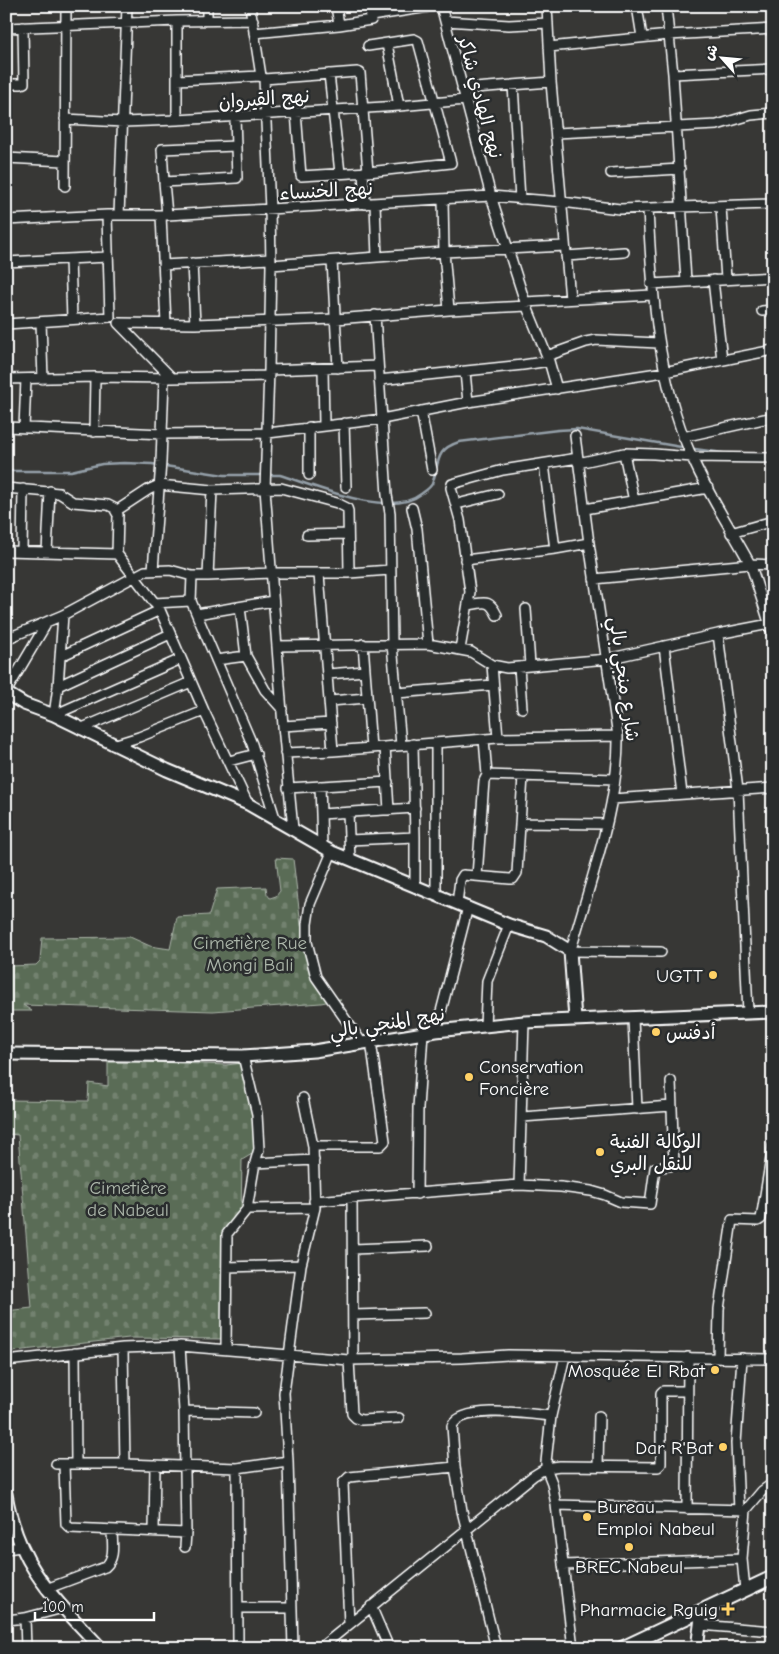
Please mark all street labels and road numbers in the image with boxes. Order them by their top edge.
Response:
street label: نهج الهادي شاكر [450,32,507,162]
street label: نهج القيروان [218,85,310,114]
street label: نهج الخنساء [279,178,374,205]
street label: شارع منجي بالي [599,615,644,743]
street label: نهج المنجي بالي [328,1003,447,1048]

